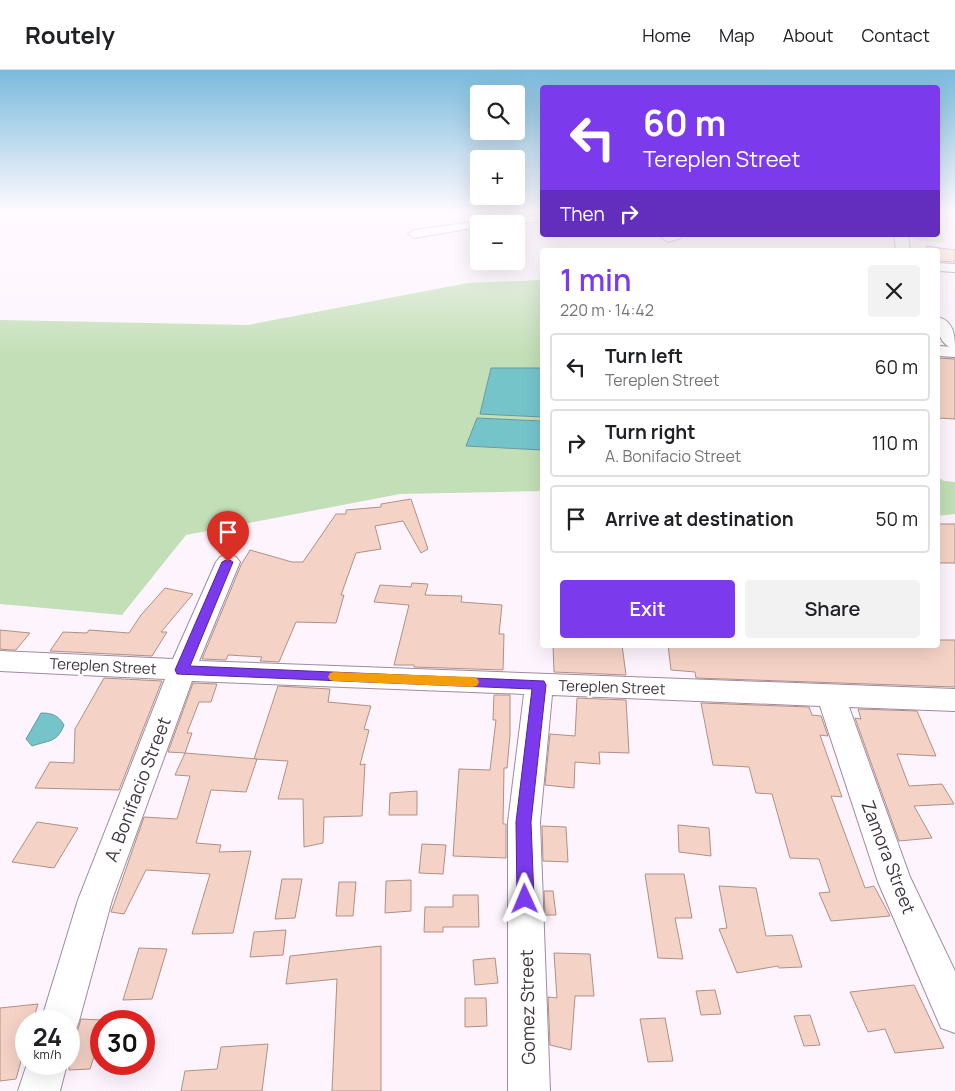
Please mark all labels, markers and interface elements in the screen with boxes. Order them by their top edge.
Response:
text: Routely [25,18,115,51]
text: Home [642,23,691,47]
text: Map [719,23,755,47]
text: About [783,23,833,47]
text: Contact [861,23,930,47]
map controls [470,85,525,270]
button: search [470,85,525,140]
text: 60 m [643,99,726,147]
icon: left [560,105,625,170]
text: Tereplen Street [643,144,800,174]
button: + [470,150,525,205]
icon: right [615,200,643,228]
text: Then [560,201,605,227]
button: − [470,215,525,270]
text: 1 min [560,259,632,300]
button: close [868,265,920,317]
text: 220 m · 14:42 [560,299,654,321]
text: Turn left [605,343,683,369]
icon: left [562,353,590,381]
text: 60 m [875,354,918,380]
text: Tereplen Street [605,369,719,391]
text: Turn right [605,419,695,445]
icon: right [562,429,590,457]
text: 110 m [872,430,918,456]
text: A. Bonifacio Street [605,445,741,467]
icon: arrive [562,505,590,533]
text: Arrive at destination [605,506,794,532]
text: 50 m [876,506,918,532]
pin [207,511,249,562]
icon: arrive [214,518,242,546]
button: Exit [560,580,735,638]
button: Share [745,580,920,638]
street label: Tereplen Street [49,653,157,679]
street label: Tereplen Street [558,675,666,699]
street label: A. Bonifacio Street [98,713,176,865]
street label: Zamora Street [856,797,922,917]
position arrow [498,872,550,924]
street label: Gomez Street [514,949,540,1065]
speed limit sign: 30 [90,1010,155,1075]
text: 24 [33,1019,62,1054]
text: km/h [34,1046,61,1063]

